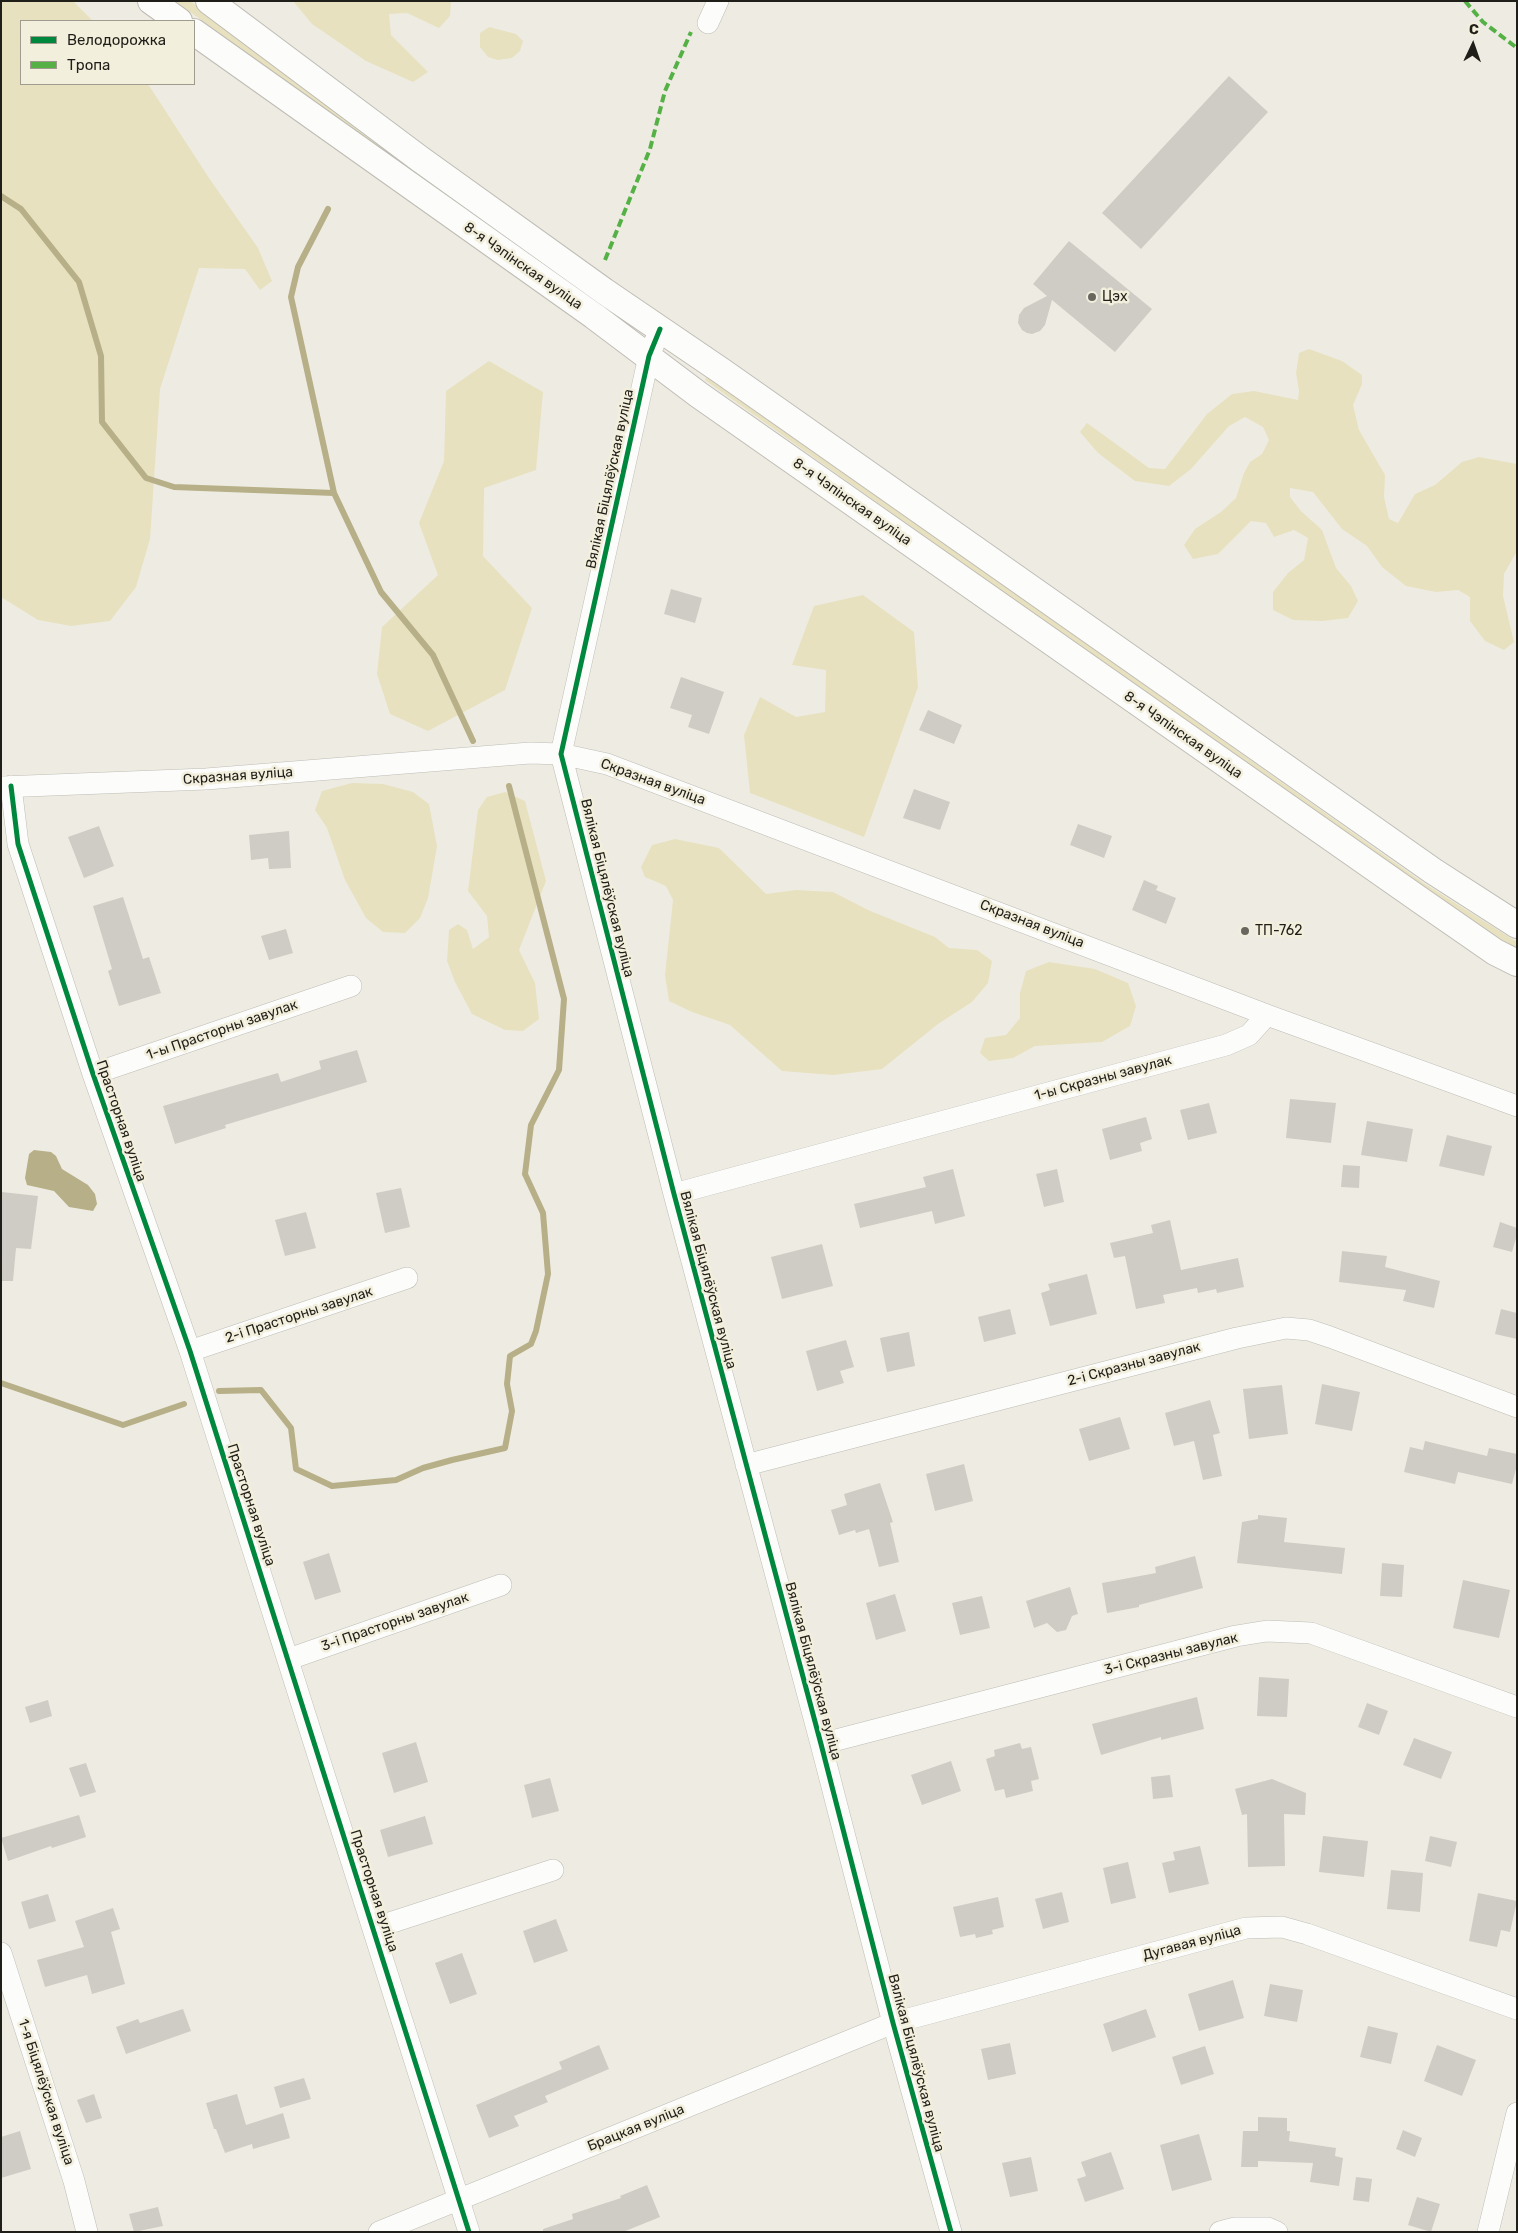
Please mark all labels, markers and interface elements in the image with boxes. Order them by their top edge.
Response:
legend [20,20,195,85]
north arrow [1448,20,1498,70]
text: С [1468,21,1479,38]
text: Велодорожка [67,31,166,49]
text: Тропа [67,56,110,74]
street label: 8-я Чэпінская вуліца [460,219,586,313]
place label: Цэх [1102,289,1128,305]
marker: Цэх [1086,291,1098,303]
street label: Вялікая Біцялёўская вуліца [583,388,637,570]
street label: 8-я Чэпінская вуліца [789,455,915,549]
street label: 8-я Чэпінская вуліца [1120,688,1246,782]
street label: Скразная вуліца [598,755,708,809]
street label: Скразная вуліца [182,764,294,788]
street label: Вялікая Біцялёўская вуліца [577,797,637,979]
street label: Скразная вуліца [977,896,1087,952]
place label: ТП-762 [1255,923,1302,939]
marker: ТП-762 [1239,925,1251,937]
street label: 1-ы Прасторны завулак [144,996,300,1064]
street label: 1-ы Скразны завулак [1033,1052,1173,1104]
street label: Прасторная вуліца [92,1058,150,1184]
street label: Вялікая Біцялёўская вуліца [676,1189,740,1371]
street label: 2-і Прасторны завулак [223,1283,375,1347]
street label: 2-і Скразны завулак [1066,1338,1202,1390]
street label: Прасторная вуліца [223,1442,279,1568]
street label: Вялікая Біцялёўская вуліца [781,1580,845,1762]
street label: 3-і Прасторны завулак [319,1589,471,1655]
street label: 3-і Скразны завулак [1102,1629,1240,1679]
street label: Прасторная вуліца [346,1828,402,1954]
street label: Дугавая вуліца [1141,1922,1243,1964]
street label: Вялікая Біцялёўская вуліца [884,1972,948,2154]
street label: 1-я Біцялёўская вуліца [14,2017,78,2167]
street label: Брацкая вуліца [585,2101,687,2155]

